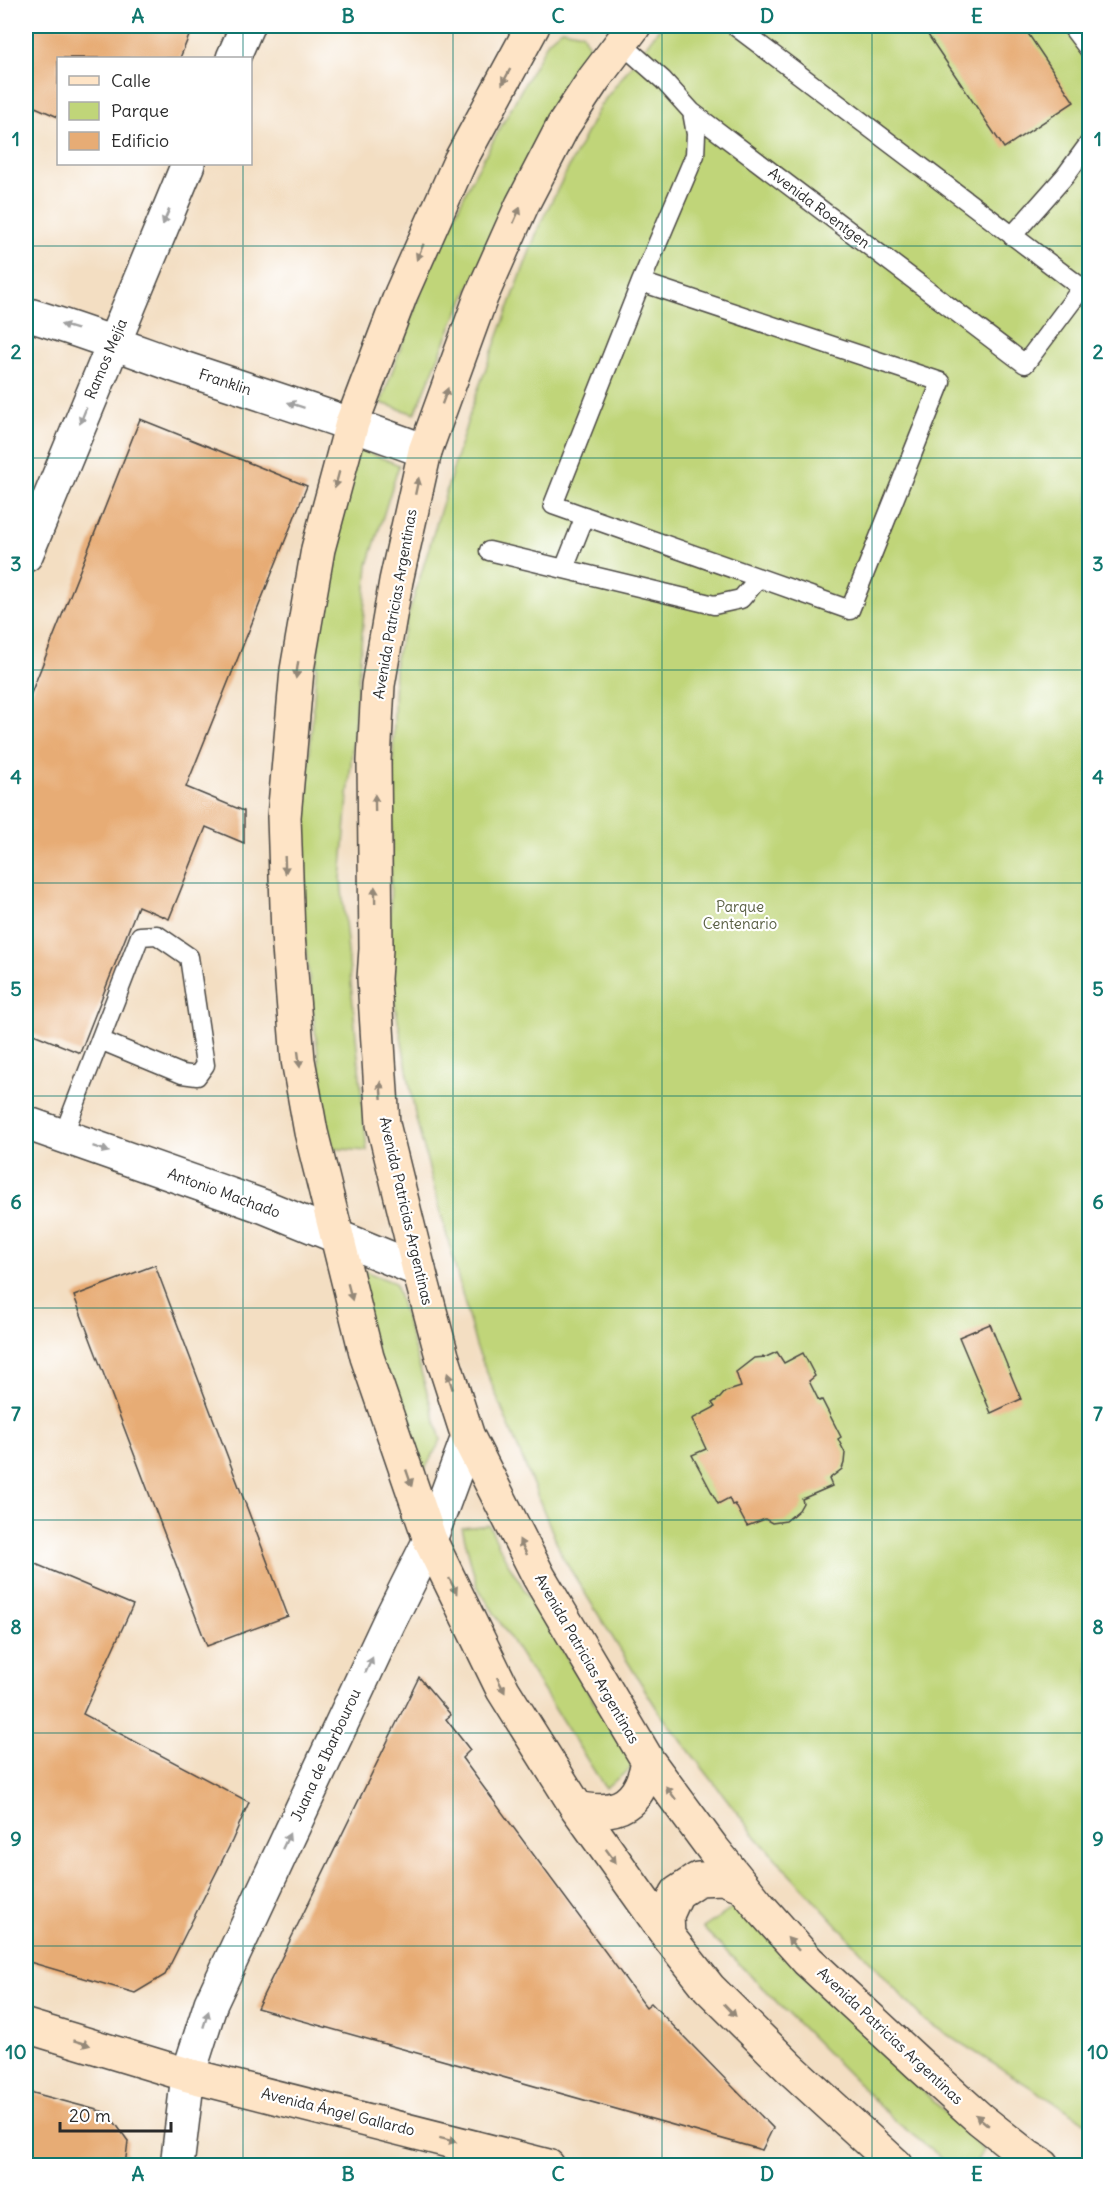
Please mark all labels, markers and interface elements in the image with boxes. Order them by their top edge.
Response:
text: A [132,3,145,28]
text: B [341,3,355,28]
text: C [551,3,565,28]
text: D [760,3,774,28]
text: E [971,3,983,28]
legend [57,57,252,165]
text: Calle [111,69,151,92]
one-way arrow [501,69,511,86]
text: Parque [111,99,169,122]
text: 1 [12,126,20,151]
text: 1 [1094,126,1102,151]
text: Edificio [111,129,169,152]
street label: Avenida Roentgen [765,163,874,252]
one-way arrow [512,206,522,224]
one-way arrow [161,209,170,226]
one-way arrow [415,243,424,260]
street label: Ramos Mejía [80,315,131,402]
one-way arrow [60,322,78,331]
text: 2 [11,339,22,364]
text: 2 [1093,339,1104,364]
street label: Franklin [196,364,254,399]
one-way arrow [440,387,450,405]
one-way arrow [287,400,305,409]
one-way arrow [78,407,88,425]
one-way arrow [332,471,341,489]
one-way arrow [413,476,422,495]
street label: Avenida Patricias Argentinas [368,507,421,700]
text: 3 [10,551,22,576]
text: 3 [1092,551,1104,576]
one-way arrow [293,661,302,680]
text: 4 [10,764,22,789]
text: 4 [1092,764,1104,789]
one-way arrow [370,793,379,812]
one-way arrow [281,855,290,874]
one-way arrow [370,886,380,905]
park label: Parque Centenario [703,897,777,933]
text: 5 [10,976,22,1001]
text: 5 [1092,976,1104,1001]
one-way arrow [294,1050,303,1069]
one-way arrow [376,1081,386,1100]
street label: Avenida Patricias Argentinas [376,1115,437,1307]
one-way arrow [92,1144,110,1154]
street label: Antonio Machado [165,1163,283,1222]
text: 6 [10,1189,22,1214]
text: 6 [1092,1189,1104,1214]
one-way arrow [346,1283,355,1301]
one-way arrow [445,1372,455,1390]
text: 7 [11,1401,21,1426]
text: 7 [1093,1401,1103,1426]
one-way arrow [404,1469,414,1487]
one-way arrow [519,1538,529,1556]
street label: Avenida Patricias Argentinas [531,1571,644,1747]
one-way arrow [447,1577,457,1595]
text: 8 [10,1614,22,1639]
text: 8 [1092,1614,1104,1639]
one-way arrow [364,1656,373,1673]
one-way arrow [495,1676,505,1694]
street label: Juana de Ibarbourou [286,1685,365,1824]
one-way arrow [665,1785,677,1801]
text: 9 [10,1826,22,1851]
text: 9 [1092,1826,1104,1851]
one-way arrow [282,1833,291,1850]
one-way arrow [605,1847,617,1863]
one-way arrow [786,1937,800,1952]
street label: Avenida Patricias Argentinas [813,1963,967,2108]
one-way arrow [723,2002,737,2016]
one-way arrow [201,2010,211,2028]
text: 10 [5,2039,27,2064]
one-way arrow [73,2039,91,2048]
text: 10 [1087,2039,1109,2064]
street label: Avenida Ángel Gallardo [259,2083,417,2140]
scale bar [60,2095,171,2133]
text: 20 m [69,2104,111,2127]
one-way arrow [975,2114,990,2127]
one-way arrow [440,2136,458,2145]
text: A [132,2161,145,2186]
text: B [341,2161,355,2186]
text: C [551,2161,565,2186]
text: D [760,2161,774,2186]
text: E [971,2161,983,2186]

